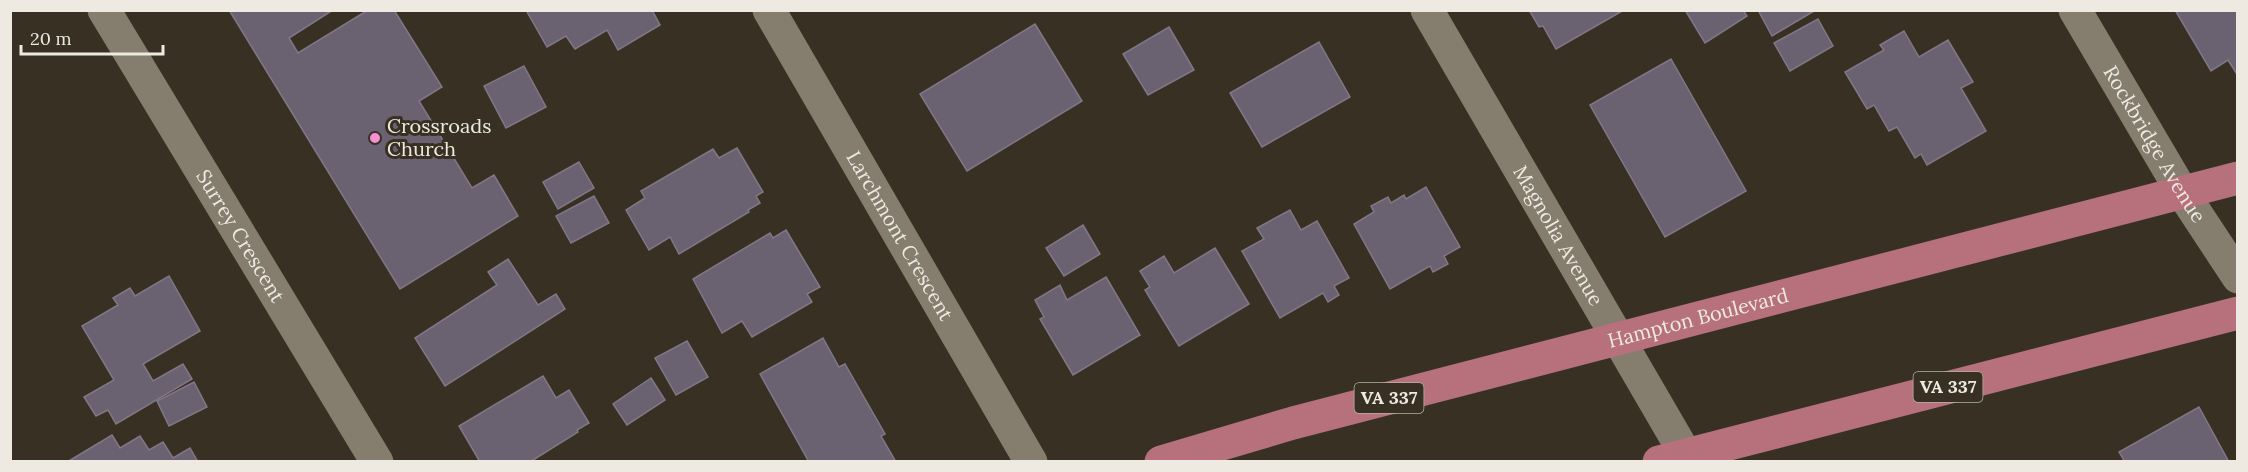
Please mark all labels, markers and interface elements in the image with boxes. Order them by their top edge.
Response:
scale bar [21,18,164,56]
text: 20 m [30,27,72,50]
street label: Rockbridge Avenue [2099,61,2212,227]
place label: Crossroads Church [387,113,491,161]
marker: Crossroads Church [368,131,382,145]
street label: Larchmont Crescent [841,146,959,325]
street label: Magnolia Avenue [1508,161,1609,310]
street label: Surrey Crescent [191,165,291,307]
street label: Hampton Boulevard [1605,282,1791,353]
road number: VA 337 [1914,372,1982,402]
road number: VA 337 [1354,383,1424,413]

